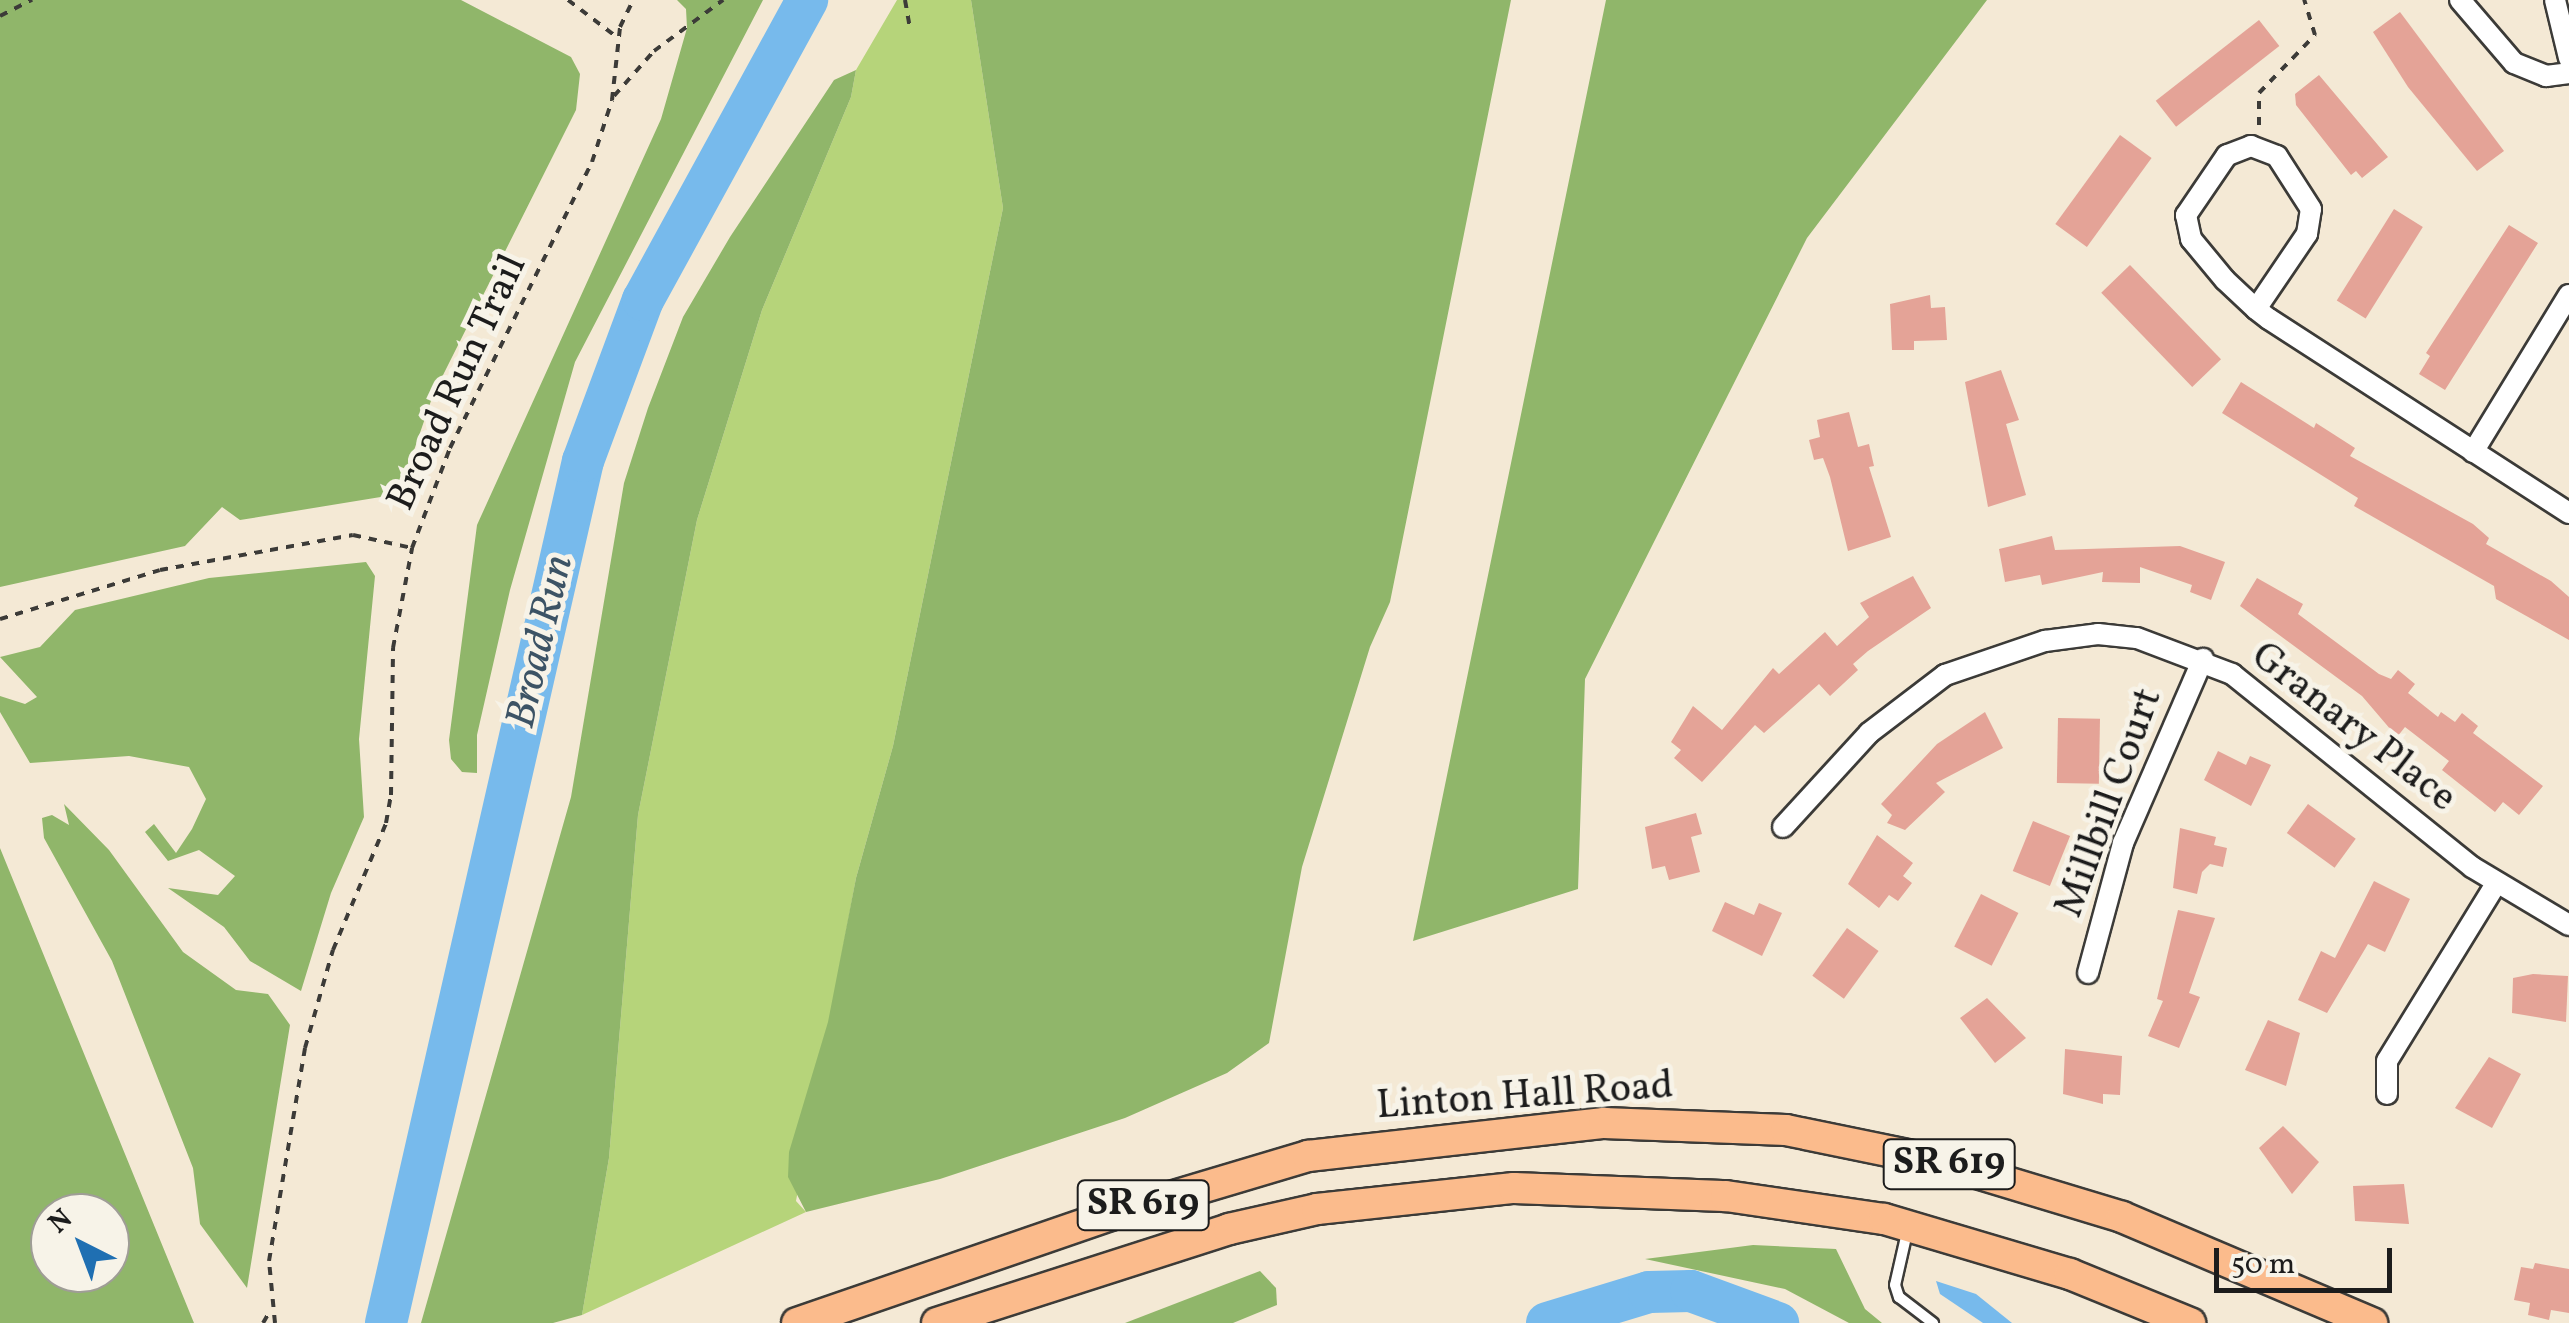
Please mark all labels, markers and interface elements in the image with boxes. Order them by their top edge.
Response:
street label: Broad Run Trail [378,247,538,519]
water label: Broad Run [498,551,586,733]
street label: Granary Place [2240,633,2466,823]
street label: Millbill Court [2046,682,2174,924]
street label: Linton Hall Road [1375,1063,1675,1131]
road number: SR 619 [1882,1131,2016,1197]
road number: SR 619 [1076,1172,1210,1238]
north arrow [30,1193,130,1293]
text: N [40,1201,82,1243]
scale bar [2219,1228,2396,1290]
text: 50 m [2231,1244,2295,1286]

